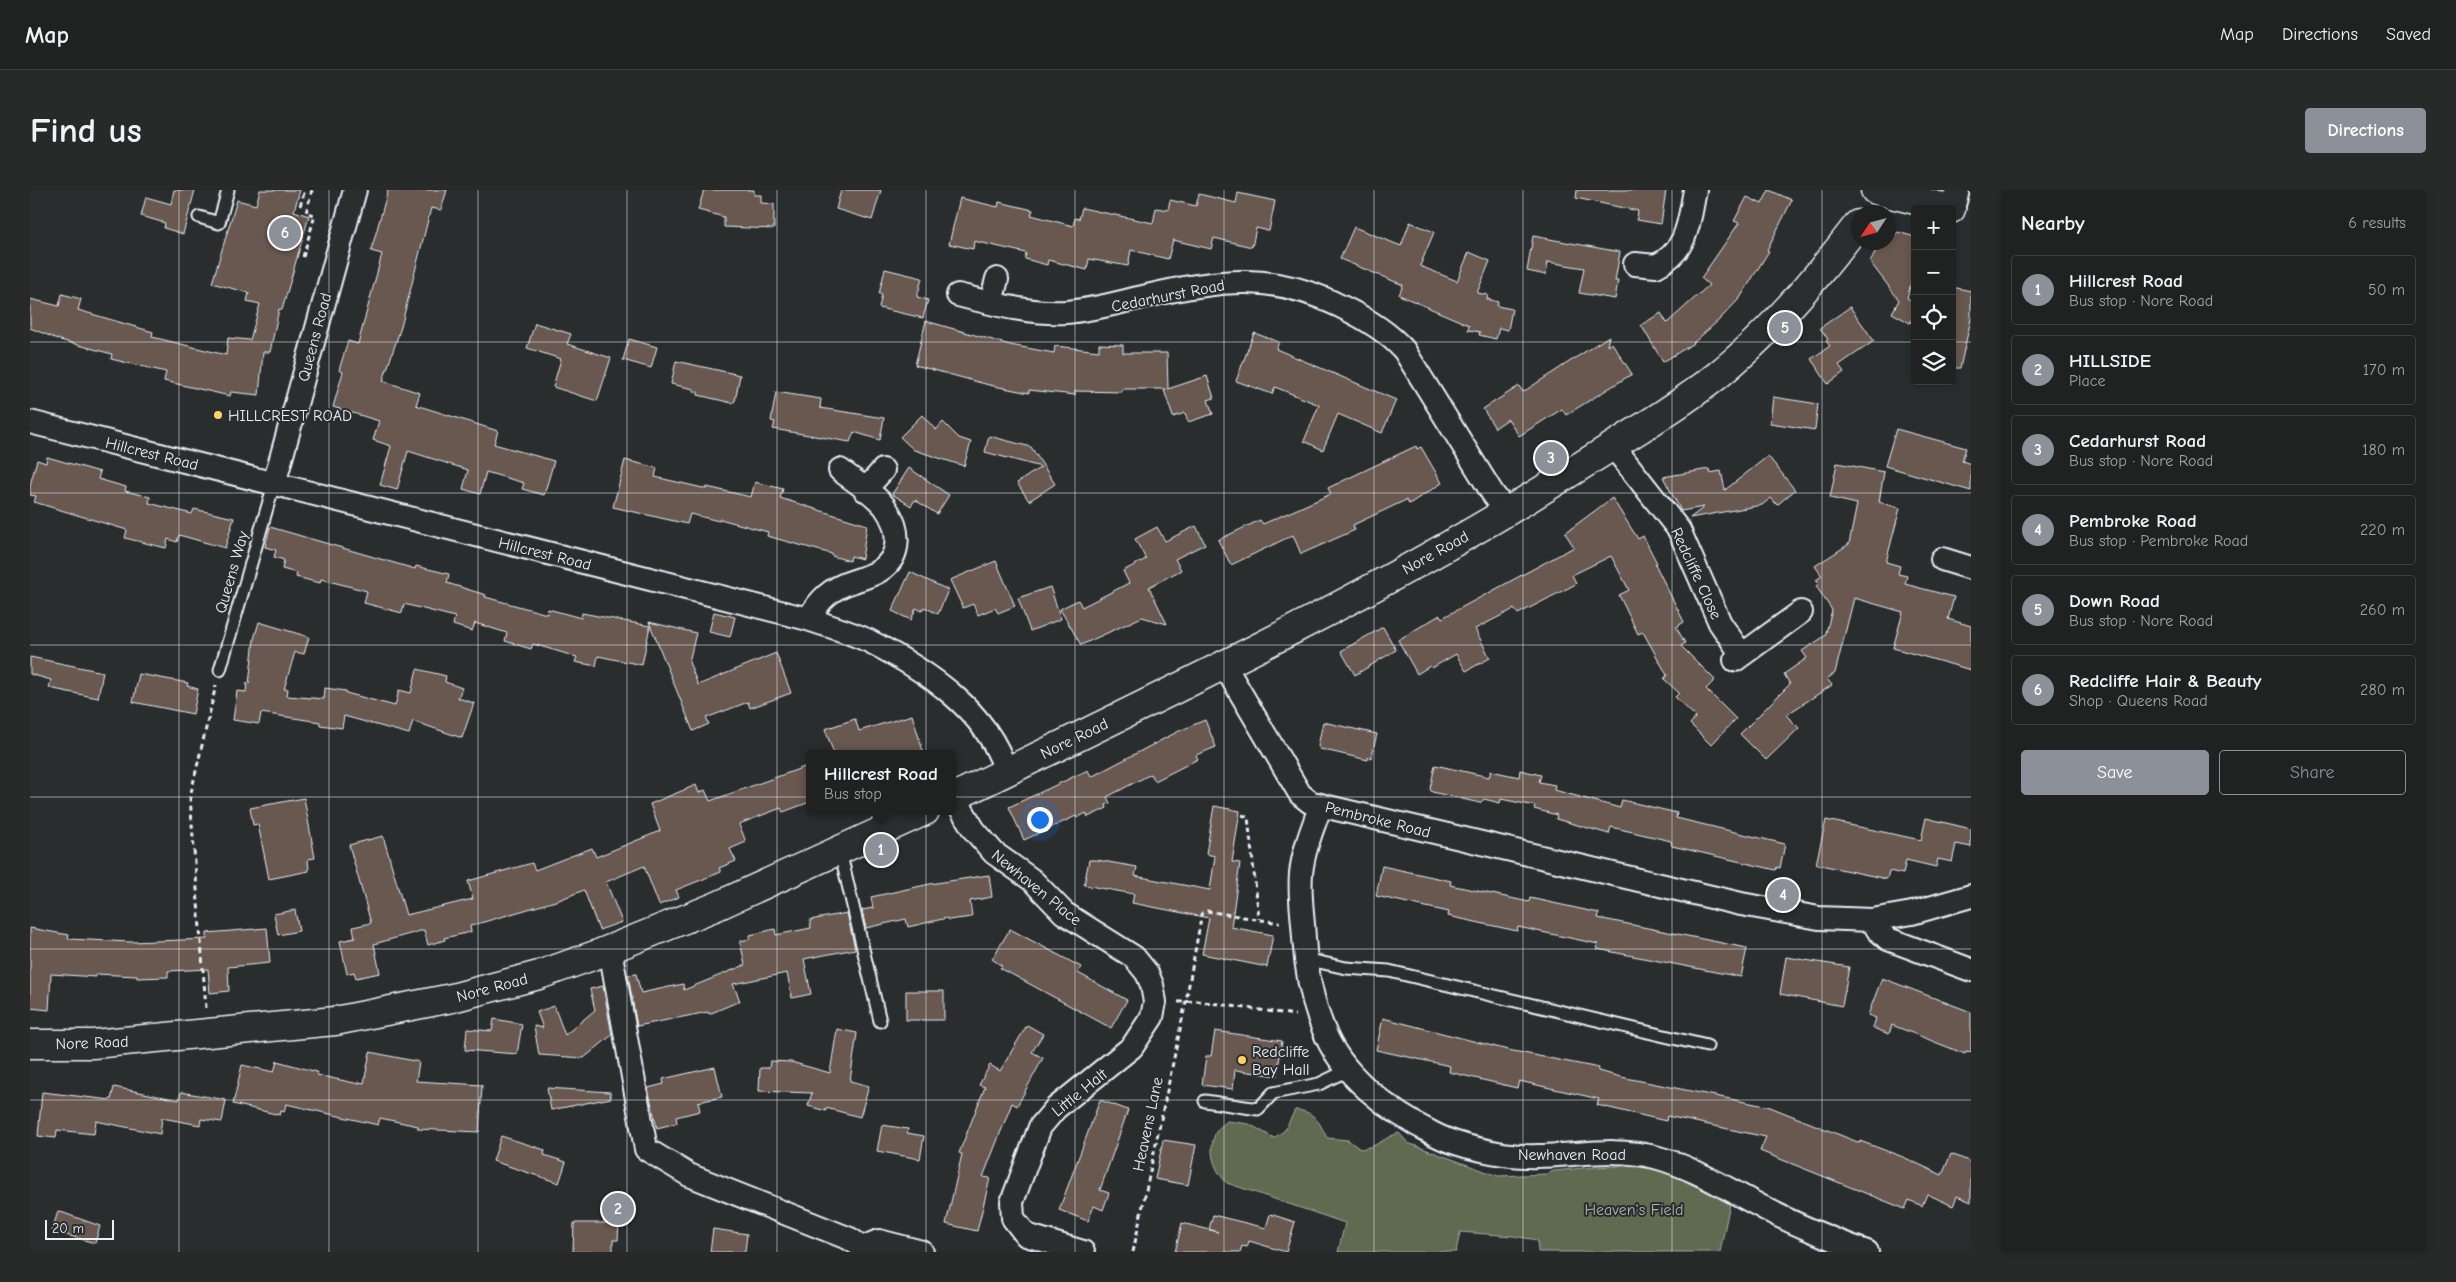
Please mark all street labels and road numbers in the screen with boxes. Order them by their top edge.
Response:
street label: Cedarhurst Road [1110,276,1226,316]
street label: Queens Road [295,291,335,384]
street label: Hillcrest Road [103,434,200,474]
street label: Redcliffe Close [1667,525,1725,622]
street label: Nore Road [1399,527,1472,578]
street label: Queens Way [212,528,253,615]
street label: Hillcrest Road [496,534,593,574]
street label: Nore Road [1038,715,1111,763]
street label: Pembroke Road [1323,798,1432,842]
street label: Newhaven Place [988,846,1085,929]
street label: Nore Road [455,970,530,1006]
street label: Nore Road [55,1033,129,1053]
street label: Little Halt [1048,1065,1111,1120]
street label: Heavens Lane [1129,1075,1167,1173]
street label: Newhaven Road [1518,1146,1626,1164]

